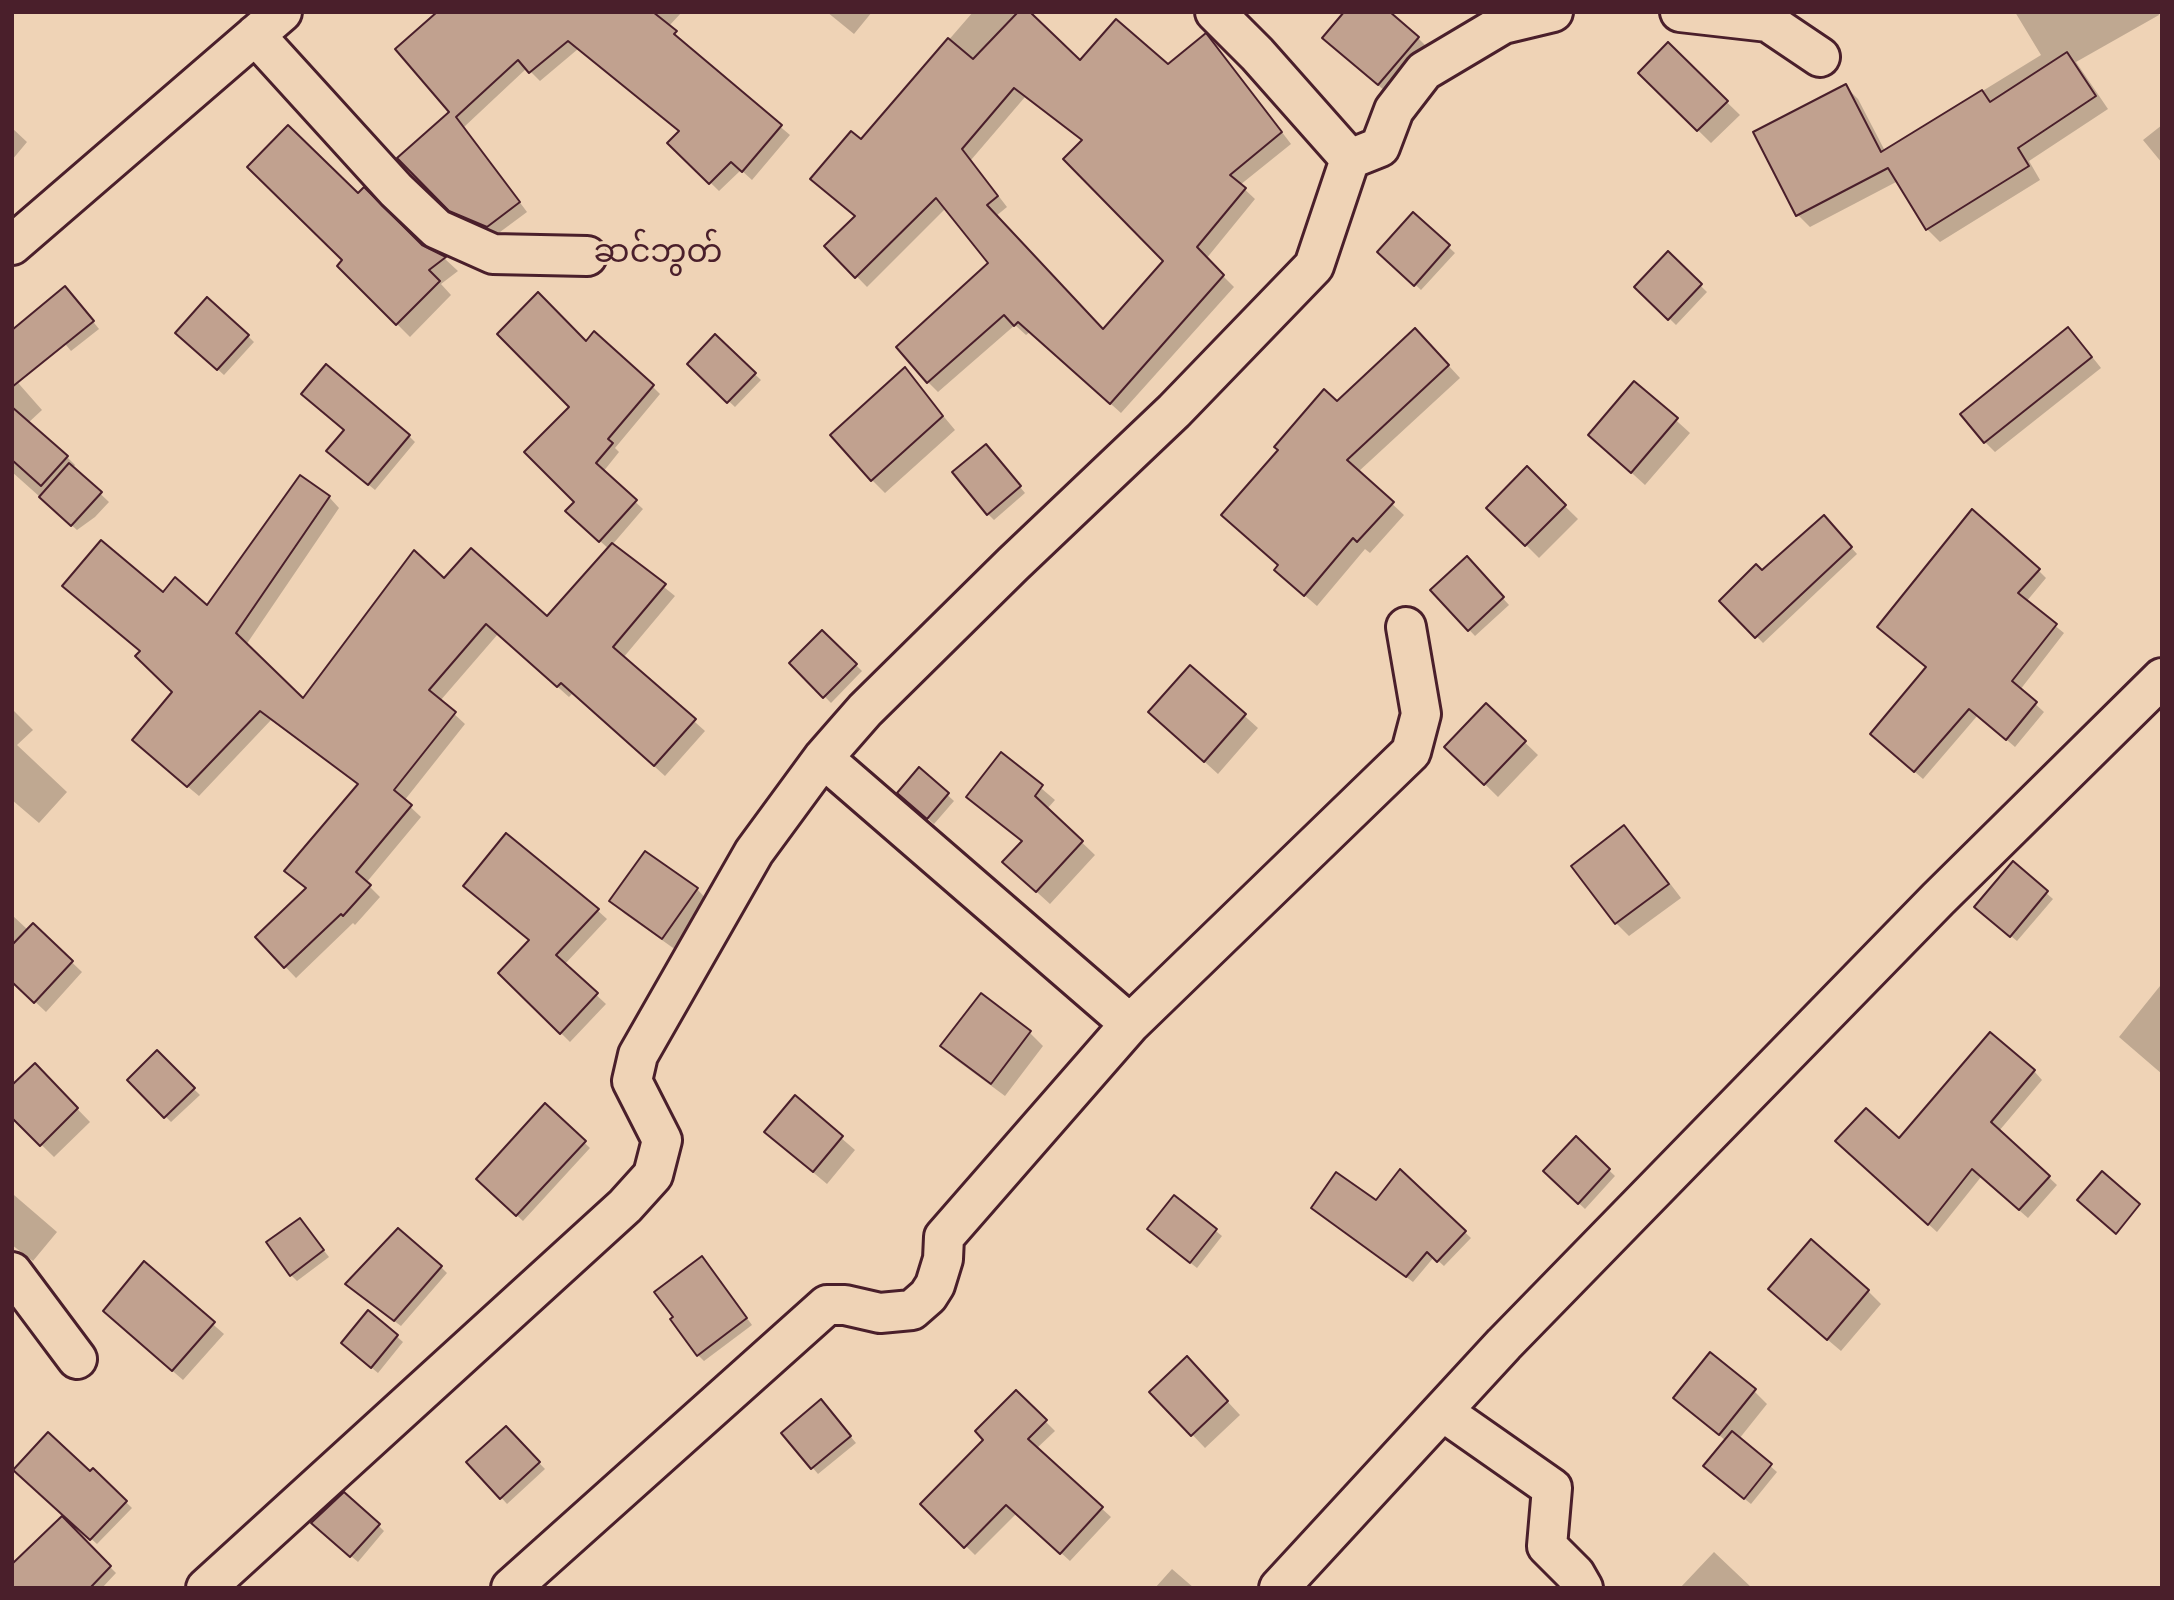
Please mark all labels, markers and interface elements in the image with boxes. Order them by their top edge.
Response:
district label: ဆင်ဘွတ် [594,238,722,276]

